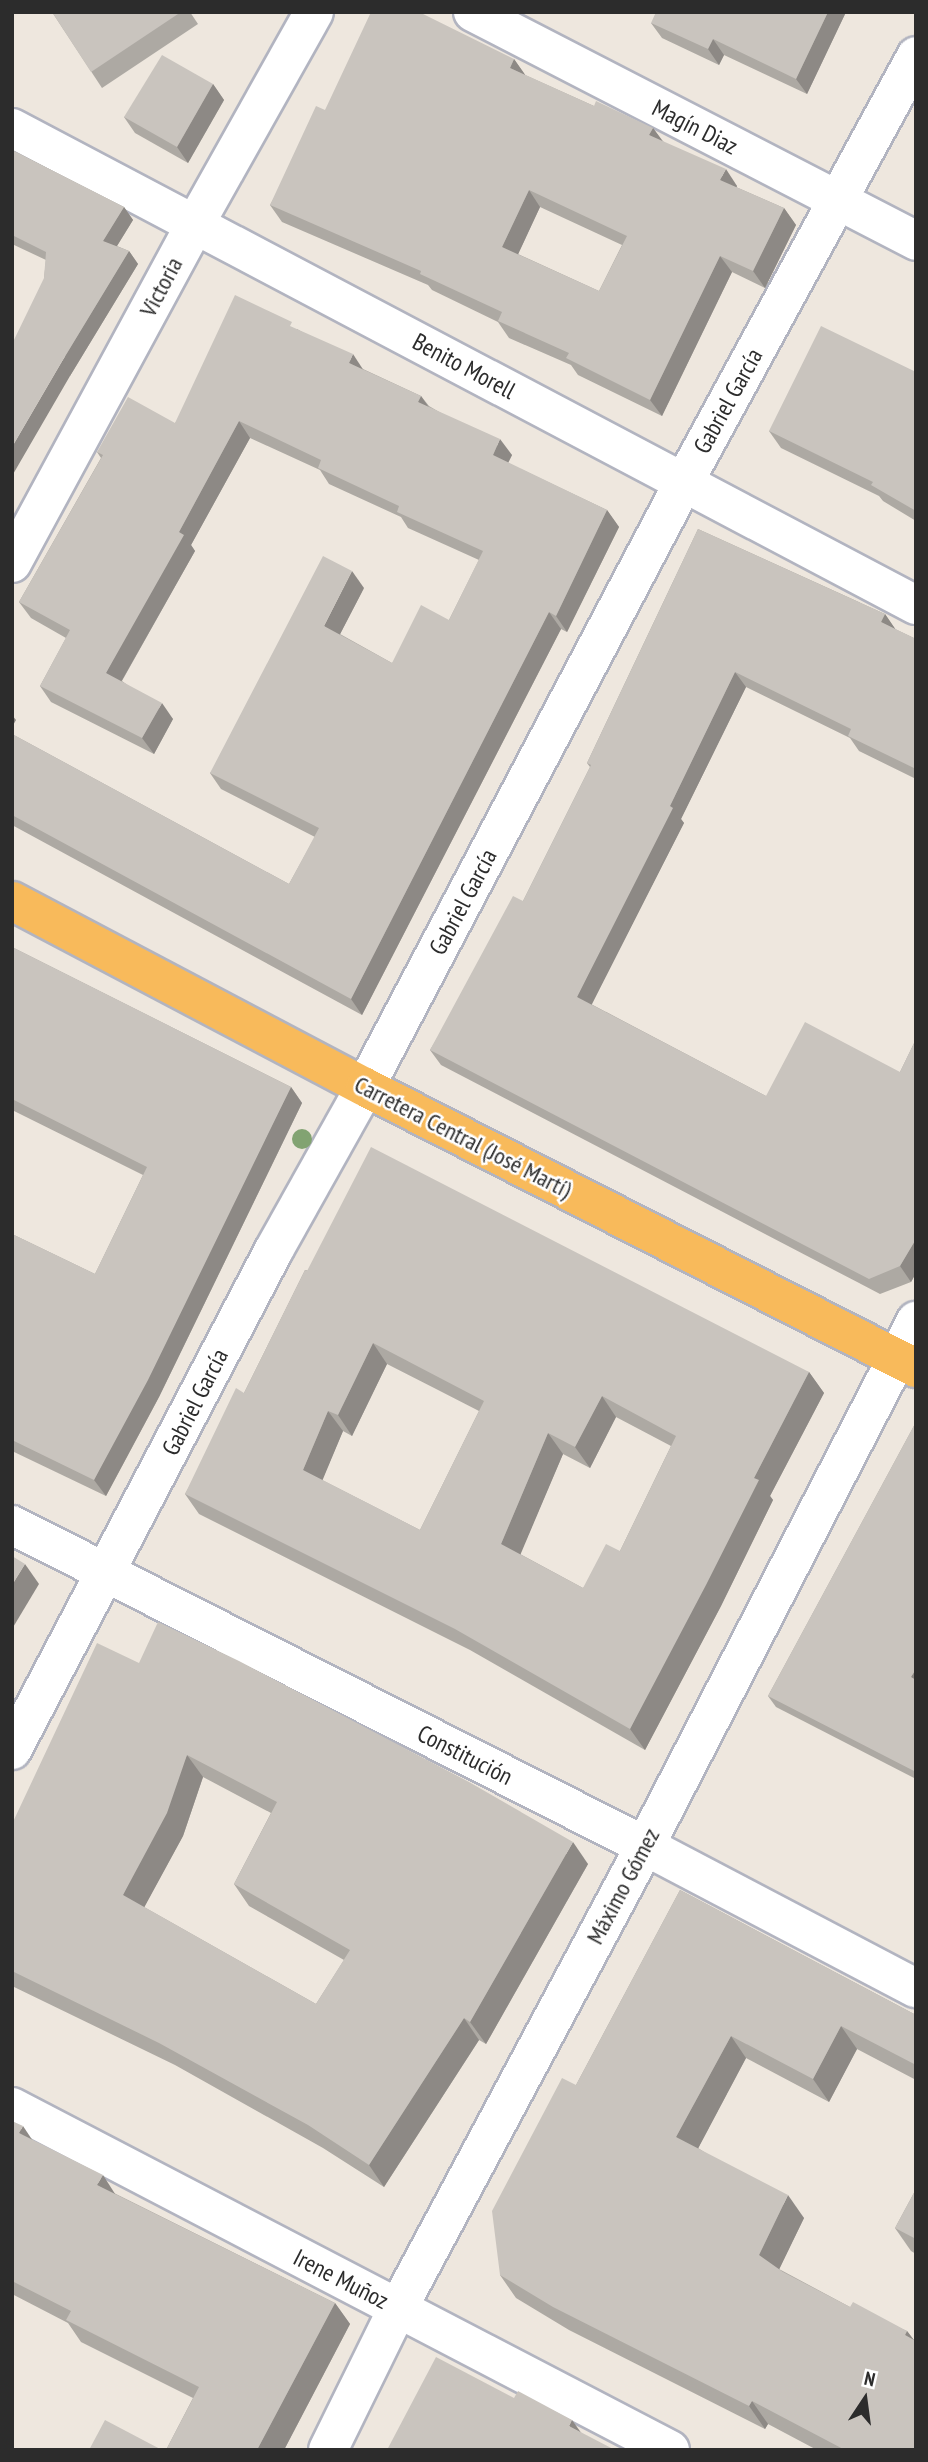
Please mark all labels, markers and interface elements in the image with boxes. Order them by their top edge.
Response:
street label: Magín Diaz [647,93,743,161]
street label: Victoria [133,252,189,322]
street label: Benito Morell [408,327,520,405]
street label: Gabriel García [687,343,769,459]
street label: Gabriel García [423,844,503,960]
street label: Carretera Central (José Martí) [350,1070,576,1204]
street label: Gabriel García [156,1344,234,1460]
street label: Constitución [413,1719,517,1791]
street label: Máximo Gómez [580,1823,666,1949]
street label: Irene Muñoz [289,2243,393,2315]
north arrow [830,2364,900,2434]
text: N [862,2366,877,2391]

